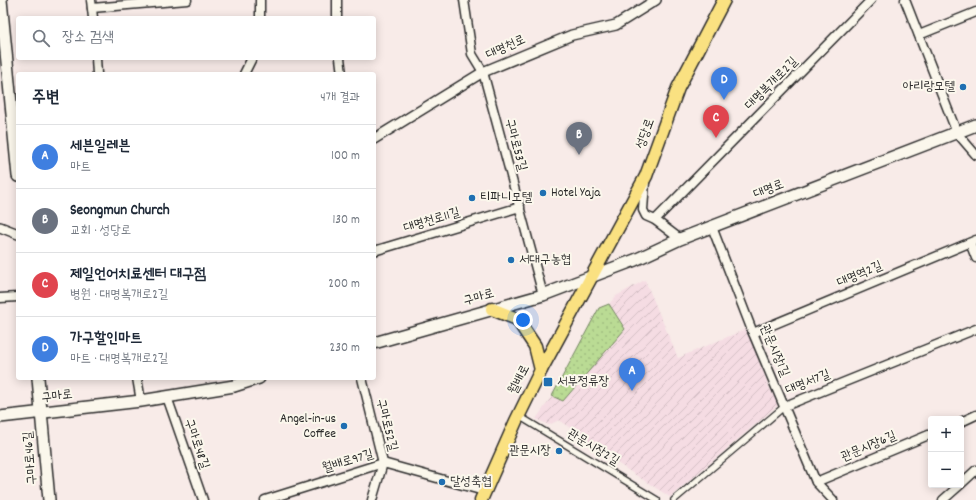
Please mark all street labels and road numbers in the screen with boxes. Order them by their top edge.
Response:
street label: 대명천로 [483,31,529,65]
street label: 대명복개로2길 [741,53,803,115]
street label: 성당로 [632,116,660,152]
street label: 구마로53길 [499,117,531,173]
street label: 대명로 [751,176,787,204]
street label: 대명천로11길 [401,203,463,239]
street label: 대명역2길 [834,257,886,293]
street label: 구마로 [461,285,497,311]
street label: 관문시장1길 [754,322,794,380]
street label: 월배로 [504,362,536,398]
street label: 대명서7길 [783,365,833,401]
street label: 구마로 [40,386,74,408]
street label: 구마로52길 [370,397,402,453]
street label: 구마로48길 [178,416,214,472]
street label: 관문시장2길 [563,425,623,471]
street label: 관문시장6길 [838,427,900,467]
street label: 구마로46길 [19,430,43,486]
street label: 월배로97길 [320,445,376,479]

